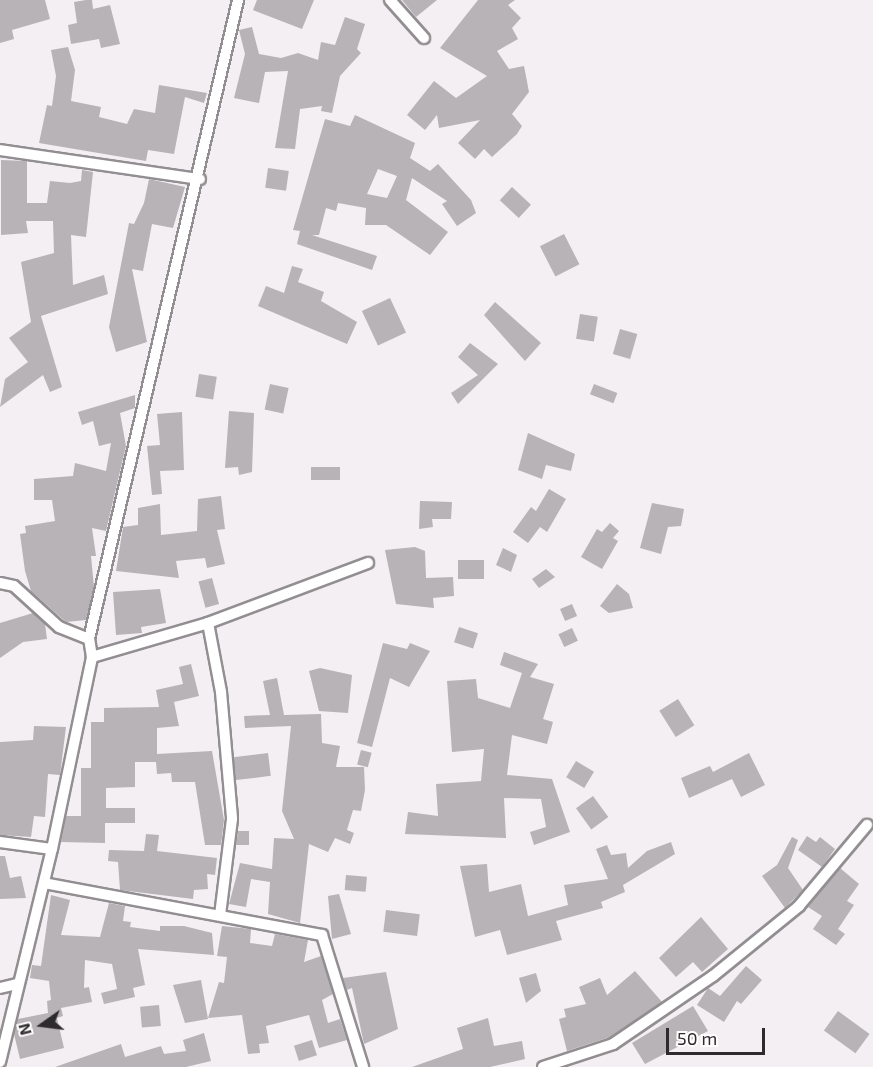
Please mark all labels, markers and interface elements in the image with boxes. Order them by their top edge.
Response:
north arrow [12,995,72,1055]
scale bar [669,1016,768,1054]
text: N [13,1022,35,1037]
text: 50 m [677,1027,717,1049]

